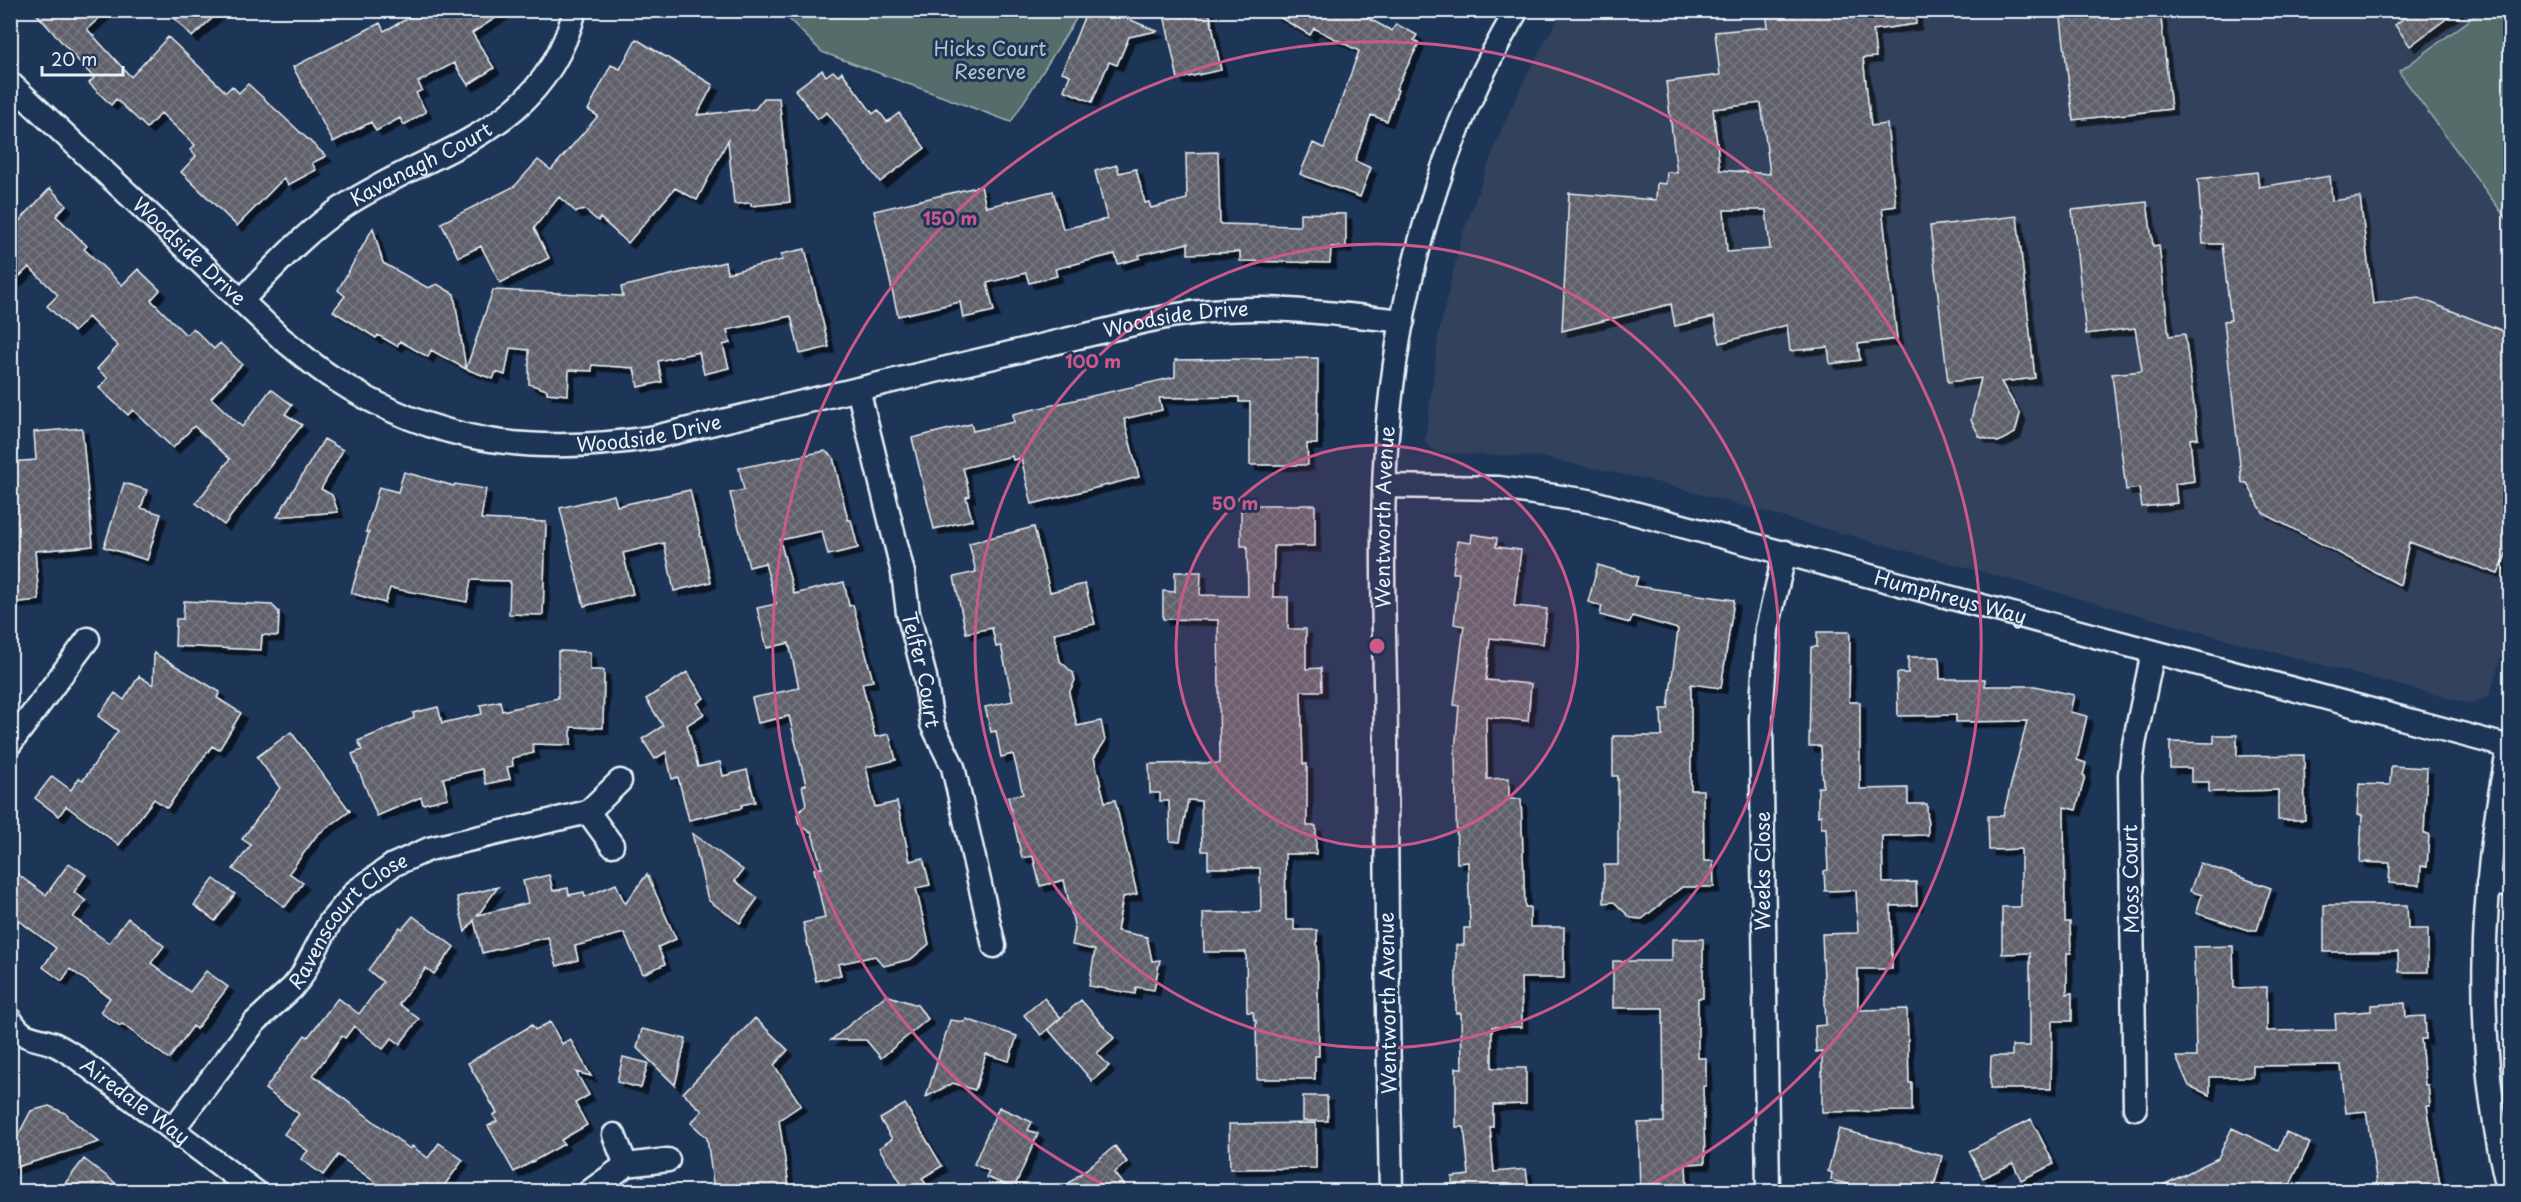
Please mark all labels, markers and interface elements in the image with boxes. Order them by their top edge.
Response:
park label: Hicks Court Reserve [934,33,1046,86]
scale bar [42,39,123,77]
text: 20 m [51,45,97,72]
street label: Kavanagh Court [344,114,498,213]
street label: Woodside Drive [126,190,254,312]
text: 150 m [923,204,977,231]
street label: Woodside Drive [1100,293,1249,345]
text: 100 m [1065,347,1121,374]
street label: Woodside Drive [576,406,724,459]
street label: Wentworth Avenue [1367,425,1402,608]
text: 50 m [1212,489,1258,516]
street label: Humphreys Way [1871,562,2030,631]
street label: Telfer Court [894,608,948,729]
centre of rings [1367,636,1387,656]
street label: Weeks Close [1747,811,1777,931]
street label: Moss Court [2114,824,2146,934]
street label: Ravenscourt Close [281,845,412,996]
street label: Wentworth Avenue [1370,912,1404,1094]
street label: Airedale Way [75,1050,197,1152]

